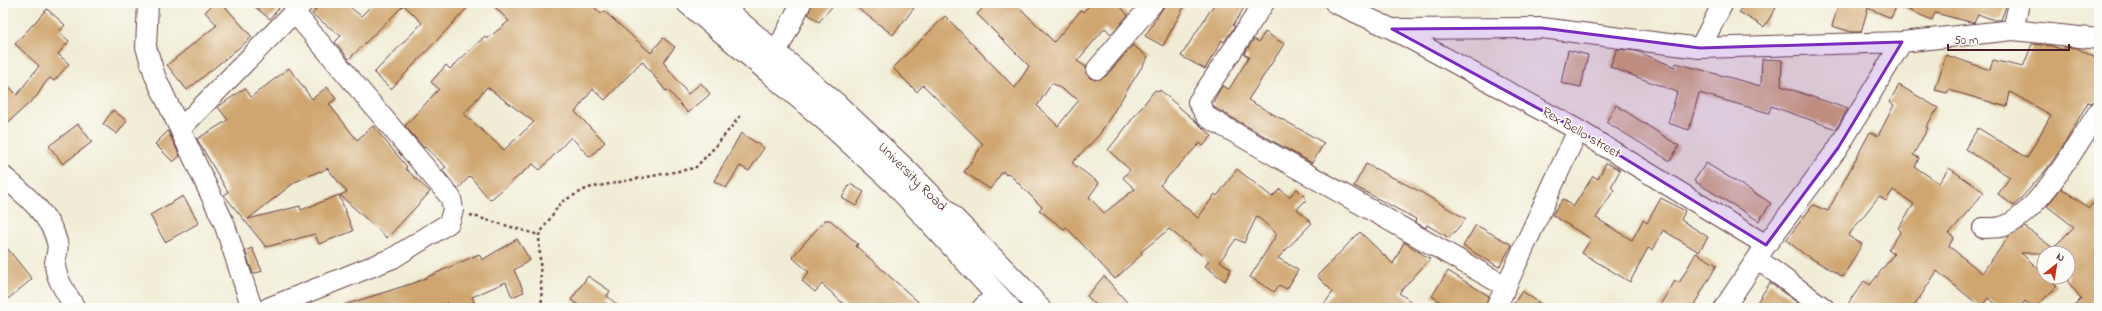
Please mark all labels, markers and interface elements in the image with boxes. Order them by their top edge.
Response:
scale bar [1948,26,2069,52]
text: 50 m [1954,32,1978,50]
street label: Rex Bello street [1537,102,1625,164]
street label: University Road [872,137,952,217]
north arrow [2036,245,2076,285]
text: N [2053,248,2068,266]

